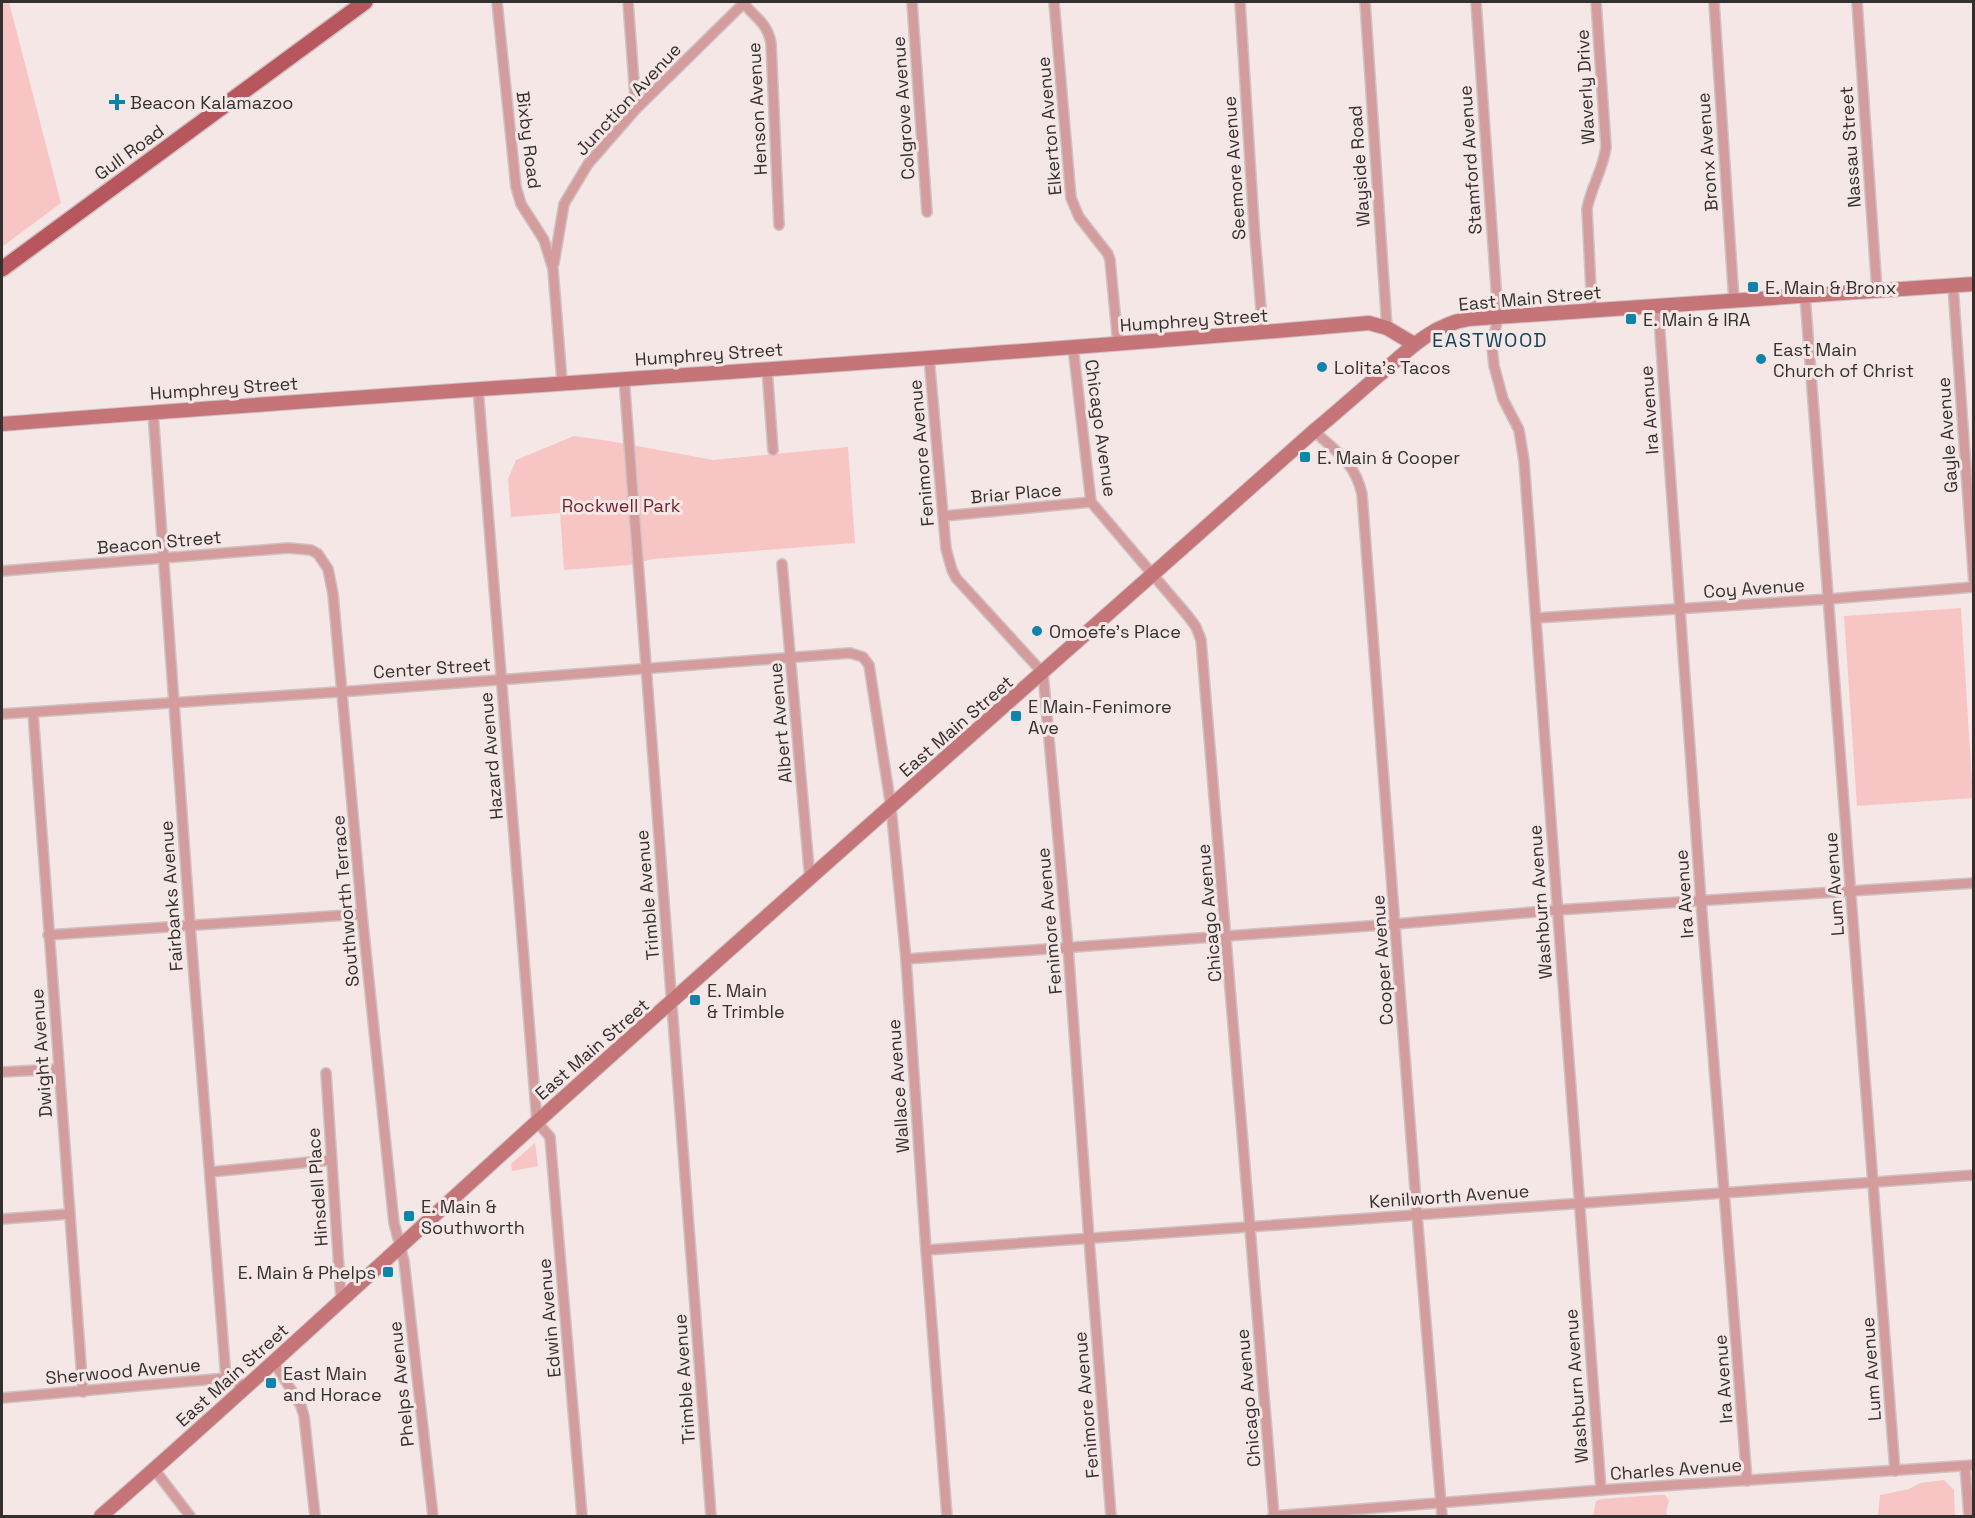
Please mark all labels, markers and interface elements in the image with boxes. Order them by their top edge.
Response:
street label: Waverly Drive [1570,29,1600,145]
street label: Colgrove Avenue [887,35,919,181]
street label: Junction Avenue [570,38,686,160]
street label: Henson Avenue [742,42,772,176]
street label: Elkerton Avenue [1031,56,1067,196]
street label: Stamford Avenue [1453,85,1487,235]
street label: Nassau Street [1834,85,1866,209]
street label: Bixby Road [512,90,546,190]
place label: Beacon Kalamazoo [130,91,293,114]
street label: Bronx Avenue [1691,92,1723,212]
marker: Beacon Kalamazoo [108,93,126,111]
street label: Seemore Avenue [1218,95,1250,241]
street label: Wayside Road [1343,105,1375,227]
street label: Gull Road [90,119,168,185]
place label: E. Main & Bronx [1765,276,1896,299]
street label: East Main Street [1457,280,1603,316]
marker: E. Main & Bronx [1746,280,1760,294]
street label: Humphrey Street [1119,303,1269,337]
place label: E. Main & IRA [1643,308,1750,331]
marker: E. Main & IRA [1624,312,1638,326]
district label: EASTWOOD [1432,327,1548,353]
street label: Humphrey Street [634,337,784,371]
place label: East Main Church of Christ [1773,338,1914,382]
marker: East Main Church of Christ [1754,352,1768,366]
place label: Lolita's Tacos [1334,356,1450,379]
street label: Chicago Avenue [1080,358,1122,498]
marker: Lolita's Tacos [1315,360,1329,374]
street label: Ira Avenue [1634,365,1664,455]
street label: Humphrey Street [149,371,299,405]
street label: Gayle Avenue [1931,376,1963,494]
street label: Fenimore Avenue [903,379,939,527]
place label: E. Main & Cooper [1317,446,1460,469]
marker: E. Main & Cooper [1298,450,1312,464]
street label: Briar Place [969,478,1063,508]
park label: Rockwell Park [562,494,681,517]
street label: Beacon Street [96,525,222,559]
street label: Coy Avenue [1702,573,1806,603]
place label: Omoefe's Place [1049,620,1181,643]
marker: Omoefe's Place [1030,624,1044,638]
street label: Center Street [372,652,492,684]
street label: Albert Avenue [763,662,797,784]
street label: East Main Street [894,670,1018,782]
street label: Hazard Avenue [474,691,508,821]
place label: E Main-Fenimore Ave [1028,695,1172,739]
marker: E Main-Fenimore Ave [1009,709,1023,723]
street label: Southworth Terrace [326,814,364,988]
street label: Fairbanks Avenue [154,820,188,972]
street label: Washburn Avenue [1523,824,1557,980]
street label: Trimble Avenue [630,829,664,961]
street label: Lum Avenue [1819,831,1849,937]
street label: Chicago Avenue [1192,843,1226,983]
street label: Fenimore Avenue [1031,847,1067,995]
street label: Ira Avenue [1669,849,1699,939]
street label: Cooper Avenue [1366,894,1398,1026]
place label: E. Main & Trimble [707,979,785,1023]
street label: Dwight Avenue [25,988,57,1118]
street label: East Main Street [530,993,654,1105]
marker: E. Main & Trimble [688,993,702,1007]
street label: Wallace Avenue [882,1018,914,1154]
street label: Hinsdell Place [301,1127,333,1247]
street label: Kenilworth Avenue [1368,1179,1530,1213]
place label: E. Main & Southworth [421,1195,525,1239]
marker: E. Main & Southworth [402,1209,416,1223]
street label: Edwin Avenue [532,1257,566,1379]
place label: E. Main & Phelps [238,1261,376,1284]
marker: E. Main & Phelps [381,1265,395,1279]
street label: Washburn Avenue [1559,1308,1593,1464]
street label: Trimble Avenue [668,1313,700,1445]
street label: Lum Avenue [1856,1316,1886,1422]
street label: East Main Street [171,1318,293,1432]
street label: Phelps Avenue [383,1320,419,1448]
street label: Chicago Avenue [1231,1328,1265,1468]
street label: Fenimore Avenue [1068,1331,1104,1479]
street label: Ira Avenue [1708,1334,1738,1424]
street label: Sherwood Avenue [45,1353,201,1389]
place label: East Main and Horace [283,1362,382,1406]
marker: East Main and Horace [264,1376,278,1390]
street label: Charles Avenue [1609,1453,1743,1485]

